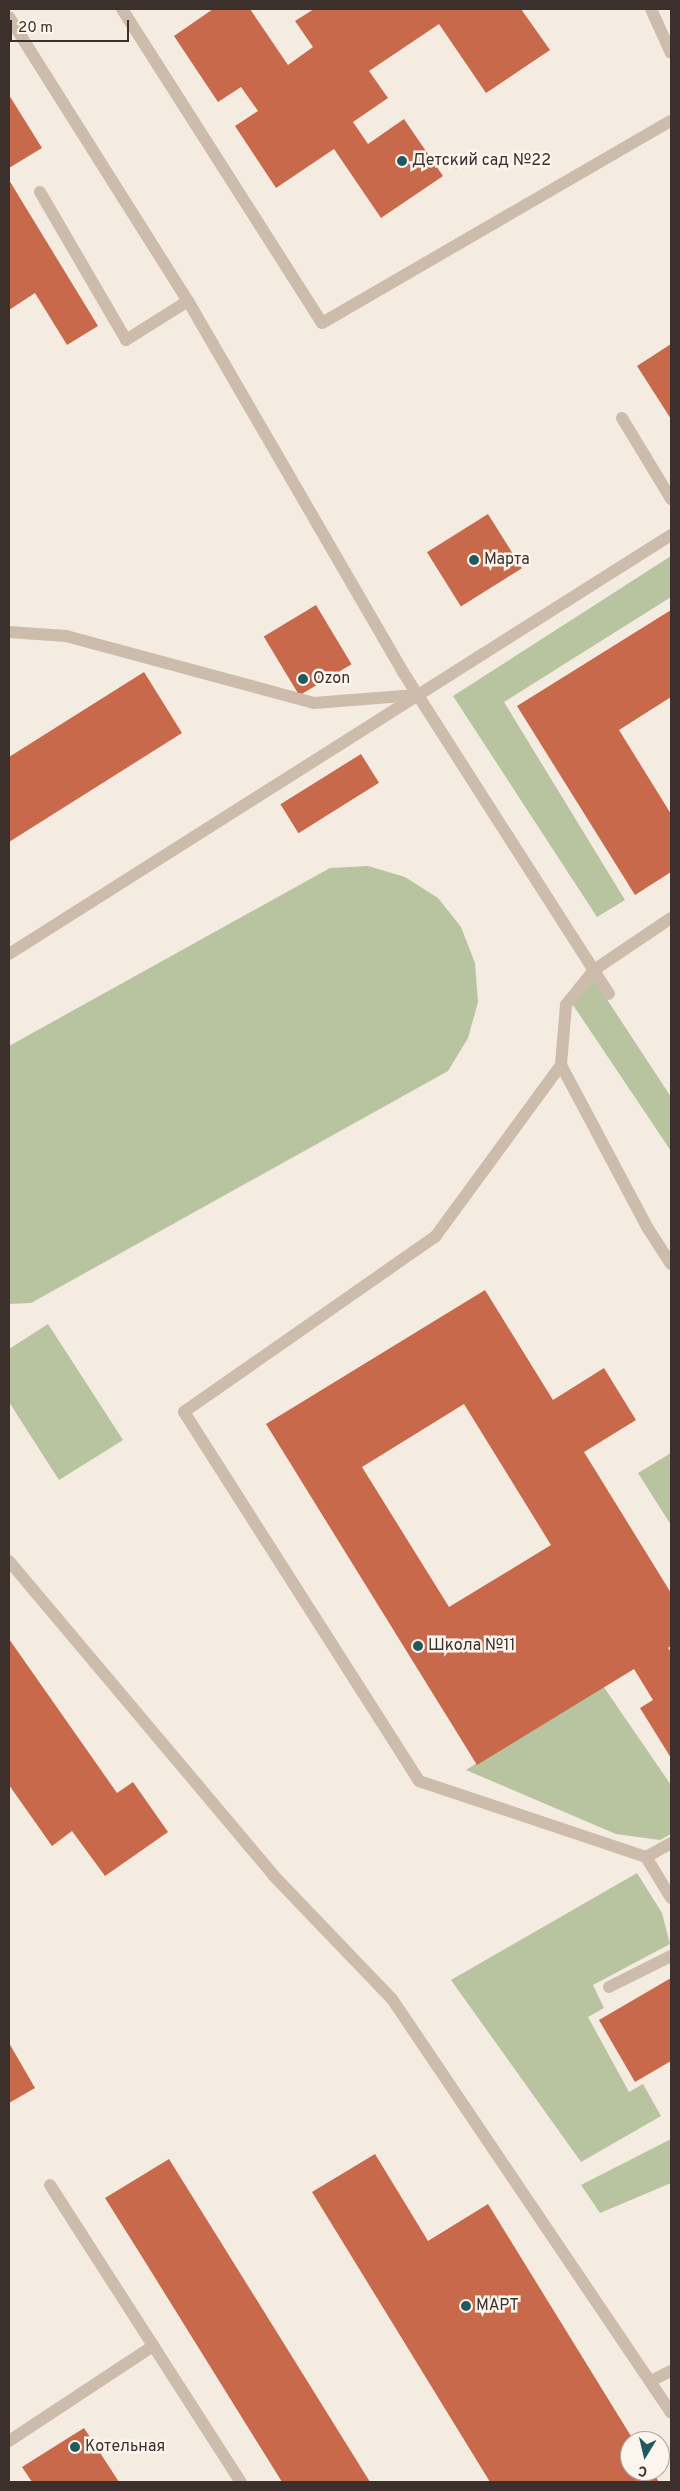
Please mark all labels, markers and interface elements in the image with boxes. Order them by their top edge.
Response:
scale bar [12,10,131,42]
text: 20 m [18,19,53,38]
place label: Детский сад №22 [412,151,551,171]
marker: Детский сад №22 [396,155,408,167]
place label: Марта [484,550,530,570]
marker: Марта [468,554,480,566]
place label: Ozon [313,669,350,689]
marker: Ozon [297,673,309,685]
place label: Школа №11 [428,1636,515,1656]
marker: Школа №11 [412,1640,424,1652]
place label: МАРТ [476,2296,519,2316]
marker: МАРТ [460,2300,472,2312]
north arrow [620,2431,670,2481]
place label: Котельная [85,2437,165,2457]
marker: Котельная [69,2441,81,2453]
text: С [637,2461,648,2479]

